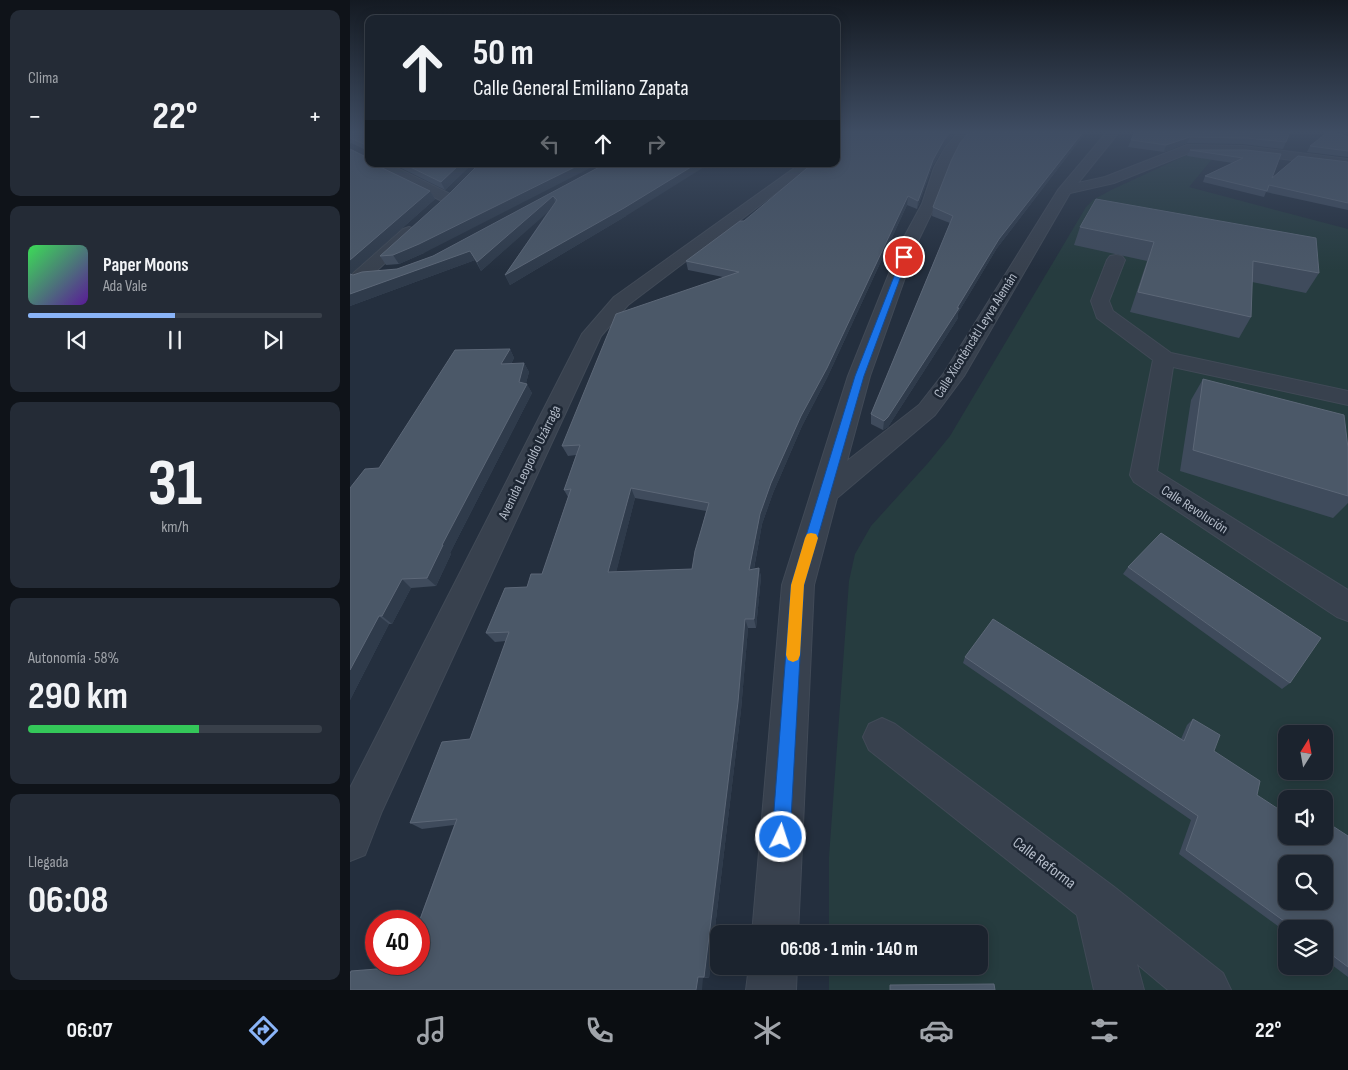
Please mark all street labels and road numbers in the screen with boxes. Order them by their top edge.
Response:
street label: Calle Xicoténcátl Leyva Alemán [930,270,1021,401]
street label: Avenida Leopoldo Uzárraga [494,402,564,523]
street label: Calle Revolución [1158,481,1231,537]
street label: Calle Reforma [1009,833,1079,893]

